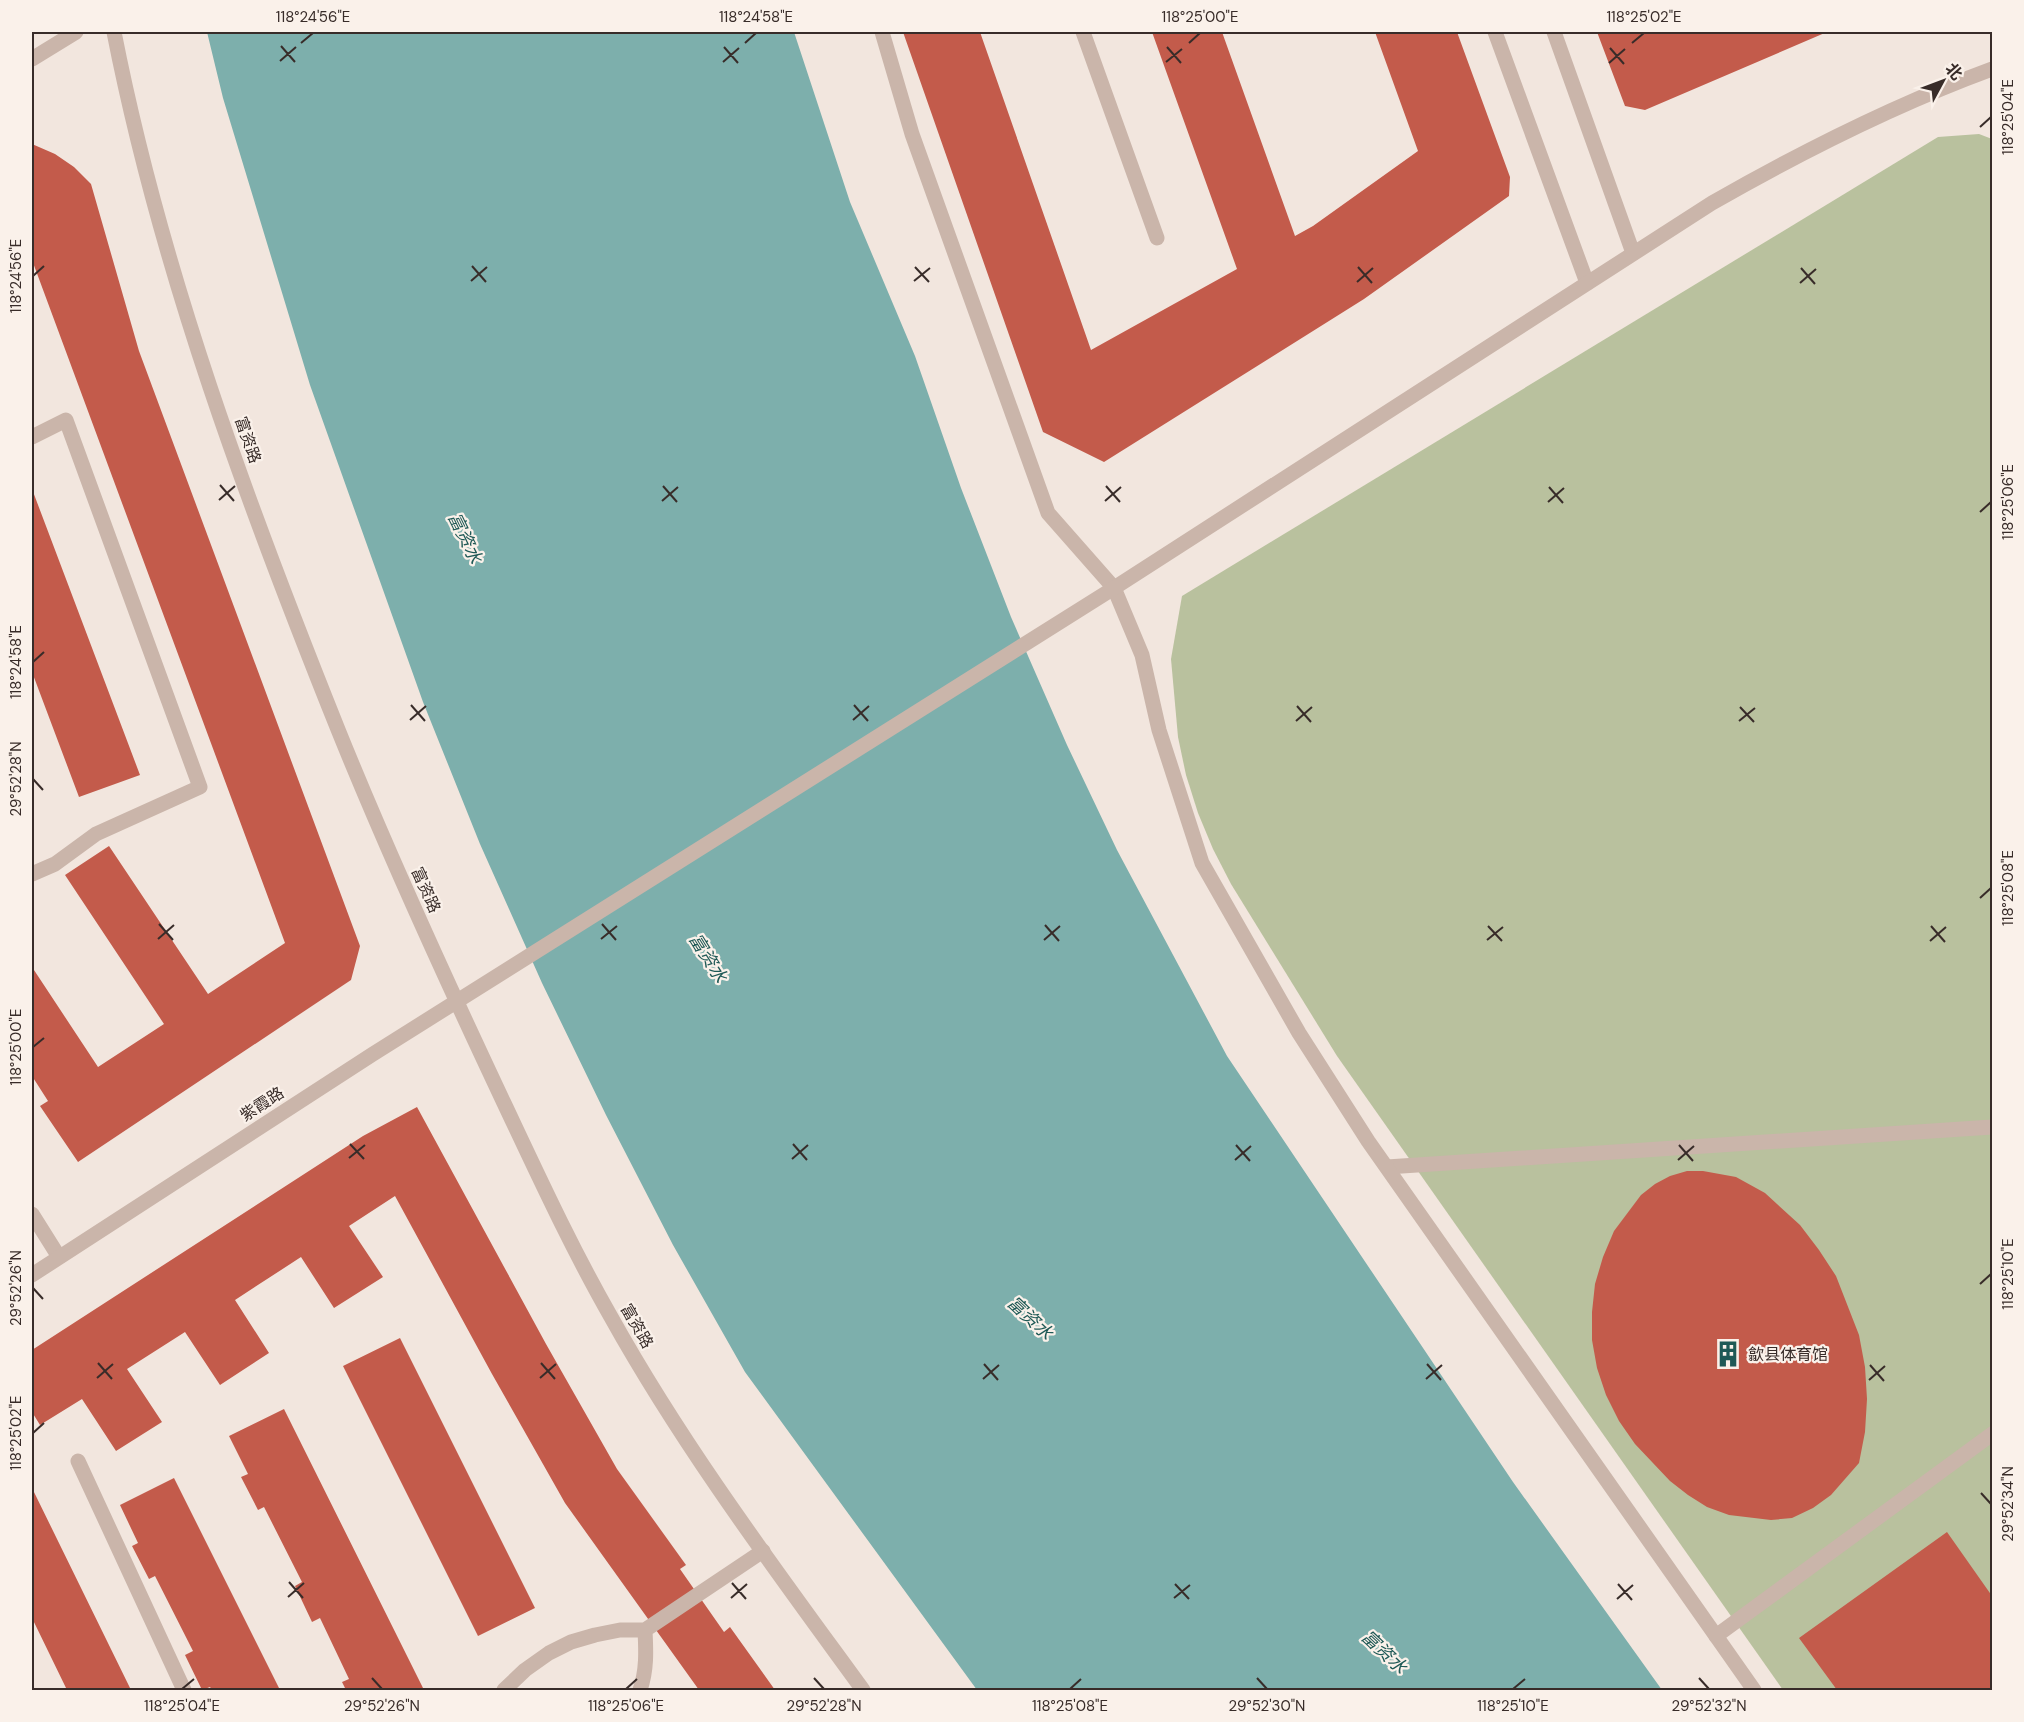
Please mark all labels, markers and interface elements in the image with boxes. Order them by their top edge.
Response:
text: 118°24'56"E [276,7,350,27]
text: 118°24'58"E [719,7,793,27]
text: 118°25'00"E [1162,7,1238,27]
text: 118°25'02"E [1606,7,1682,27]
north arrow [1913,51,1973,111]
text: 北 [1941,59,1967,84]
text: 118°25'04"E [1998,79,2018,155]
text: 118°24'56"E [6,239,26,313]
street label: 富资路 [230,414,266,466]
text: 118°25'06"E [1998,464,2018,540]
water label: 富资水 [442,508,488,568]
text: 118°24'58"E [6,625,26,699]
text: 29°52'28"N [6,741,26,817]
text: 118°25'08"E [1998,850,2018,926]
street label: 富资路 [407,864,445,916]
water label: 富资水 [684,929,733,988]
text: 118°25'00"E [6,1009,26,1085]
street label: 紫霞路 [236,1082,288,1126]
text: 118°25'10"E [1998,1238,2018,1310]
text: 29°52'26"N [6,1250,26,1326]
water label: 富资水 [1002,1291,1059,1346]
street label: 富资路 [616,1300,658,1352]
building icon: 歙县体育馆 [1713,1339,1743,1369]
place label: 歙县体育馆 [1748,1344,1828,1365]
text: 118°25'02"E [6,1395,26,1471]
text: 29°52'34"N [1998,1466,2018,1542]
water label: 富资水 [1356,1625,1413,1680]
text: 118°25'04"E [144,1696,220,1716]
text: 29°52'26"N [344,1696,420,1716]
text: 118°25'06"E [588,1696,664,1716]
text: 29°52'28"N [786,1696,862,1716]
text: 118°25'08"E [1032,1696,1108,1716]
text: 29°52'30"N [1229,1696,1305,1716]
text: 118°25'10"E [1477,1696,1549,1716]
text: 29°52'32"N [1671,1696,1747,1716]

